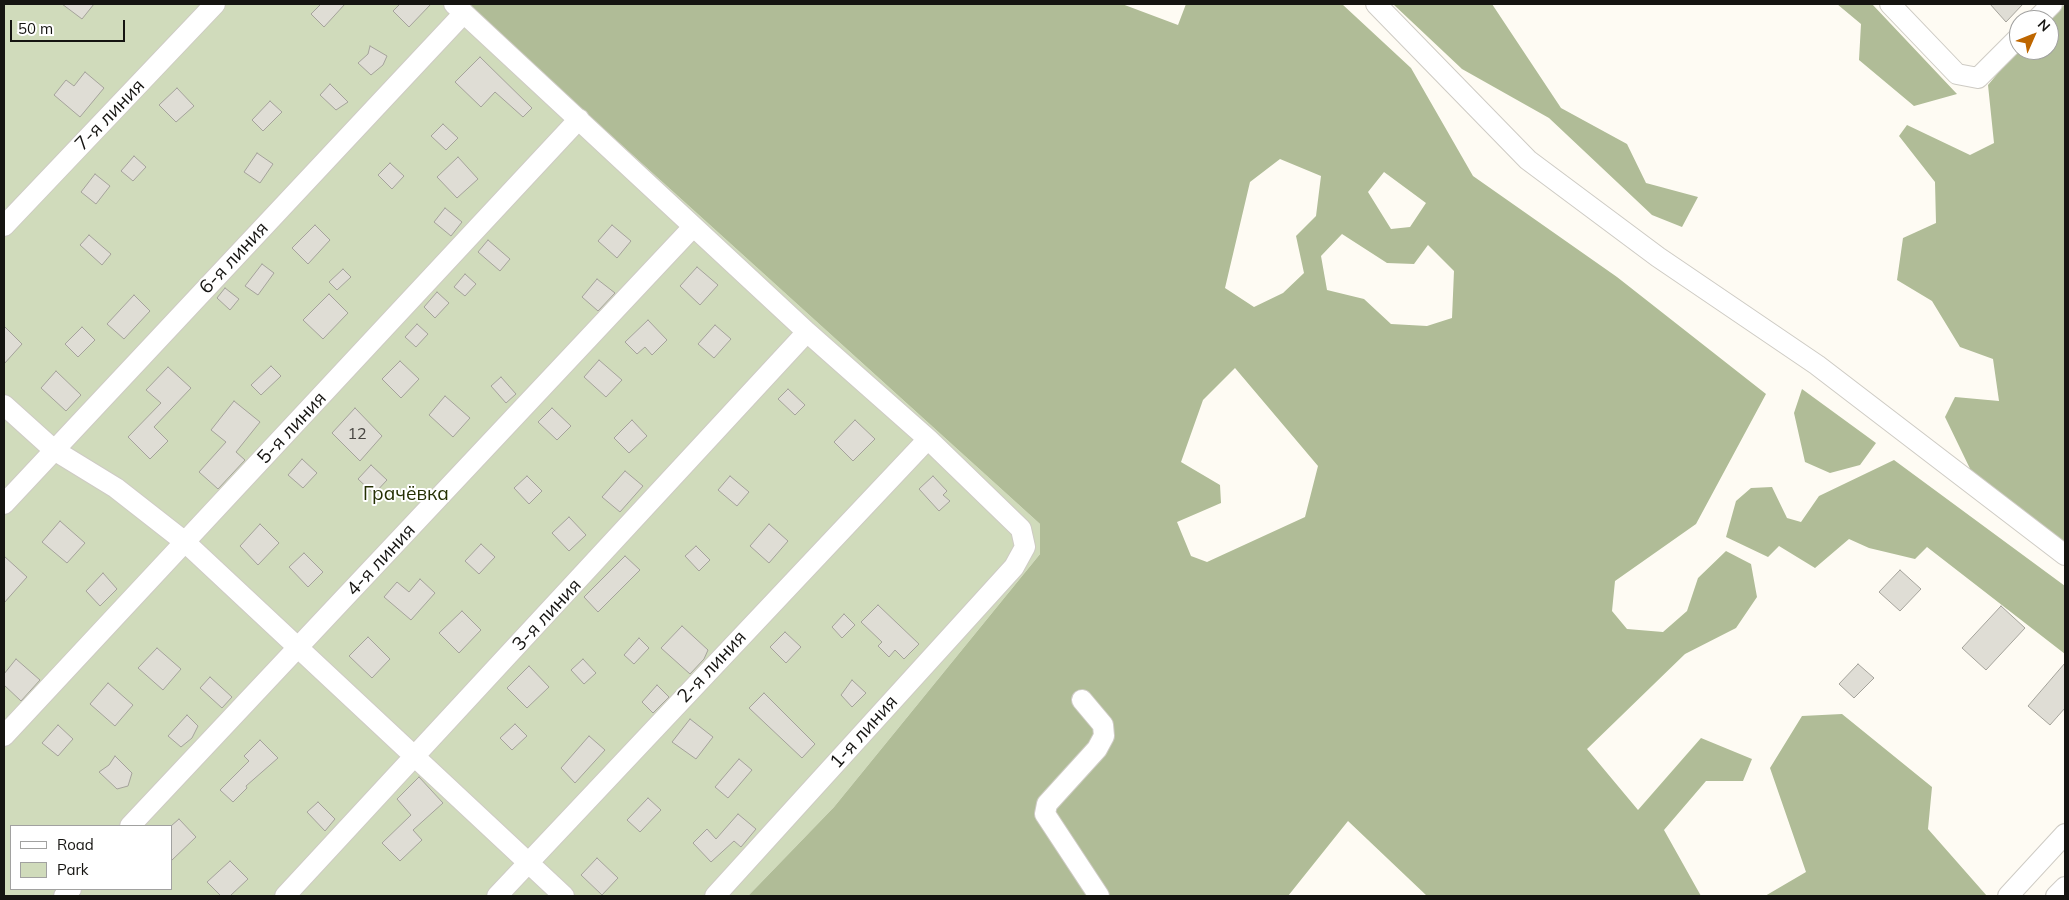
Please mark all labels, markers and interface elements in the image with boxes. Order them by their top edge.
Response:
scale bar [12,10,128,42]
north arrow [2009,10,2059,60]
text: N [2034,15,2054,35]
text: 50 m [18,19,53,38]
street label: 7-я линия [70,75,150,155]
street label: 6-я линия [195,217,273,299]
street label: 5-я линия [253,387,331,469]
house number: 12 [347,424,367,444]
park label: Грачёвка [363,483,449,505]
street label: 4-я линия [342,519,420,601]
street label: 3-я линия [508,574,586,656]
street label: 2-я линия [673,626,751,708]
street label: 1-я линия [825,691,903,773]
legend [10,825,172,890]
text: Road [57,835,94,854]
text: Park [57,860,89,879]

